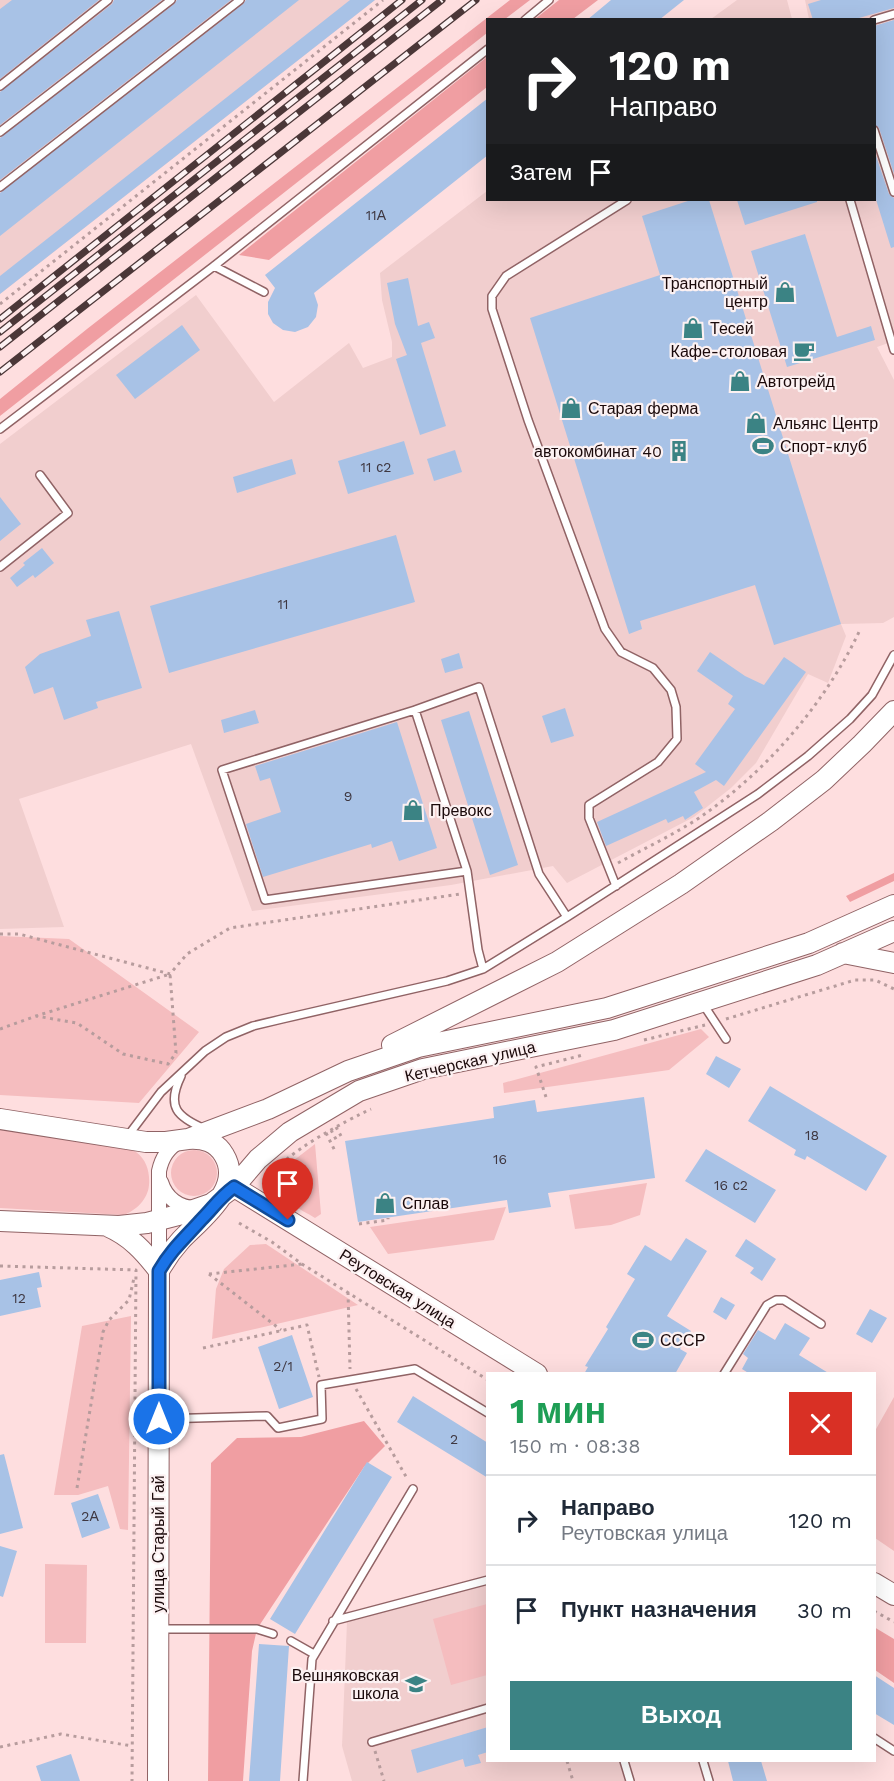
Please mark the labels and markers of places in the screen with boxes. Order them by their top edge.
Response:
place label: Транспортный центр [662,274,768,311]
shop icon: Транспортный центр [773,280,797,304]
shop icon: Тесей [681,316,705,340]
place label: Тесей [710,319,754,338]
cafe icon: Кафе-столовая [792,339,816,363]
place label: Кафе-столовая [671,342,787,361]
shop icon: Автотрейд [728,369,752,393]
place label: Автотрейд [757,372,836,391]
shop icon: Старая ферма [559,396,583,420]
place label: Старая ферма [588,399,698,418]
shop icon: Альянс Центр [744,411,768,435]
place label: Альянс Центр [773,414,878,433]
sports icon: Спорт-клуб [751,434,775,458]
place label: Спорт-клуб [780,437,867,456]
building icon: автокомбинат 40 [667,439,691,463]
place label: автокомбинат 40 [534,442,662,461]
shop icon: Превокс [401,798,425,822]
place label: Превокс [430,801,492,820]
pin [262,1158,313,1220]
shop icon: Сплав [373,1191,397,1215]
place label: Сплав [402,1194,449,1213]
sports icon: СССР [631,1328,655,1352]
place label: СССР [660,1331,705,1350]
place label: Вешняковская школа [292,1666,399,1703]
school or university icon: Вешняковская школа [404,1672,428,1696]

